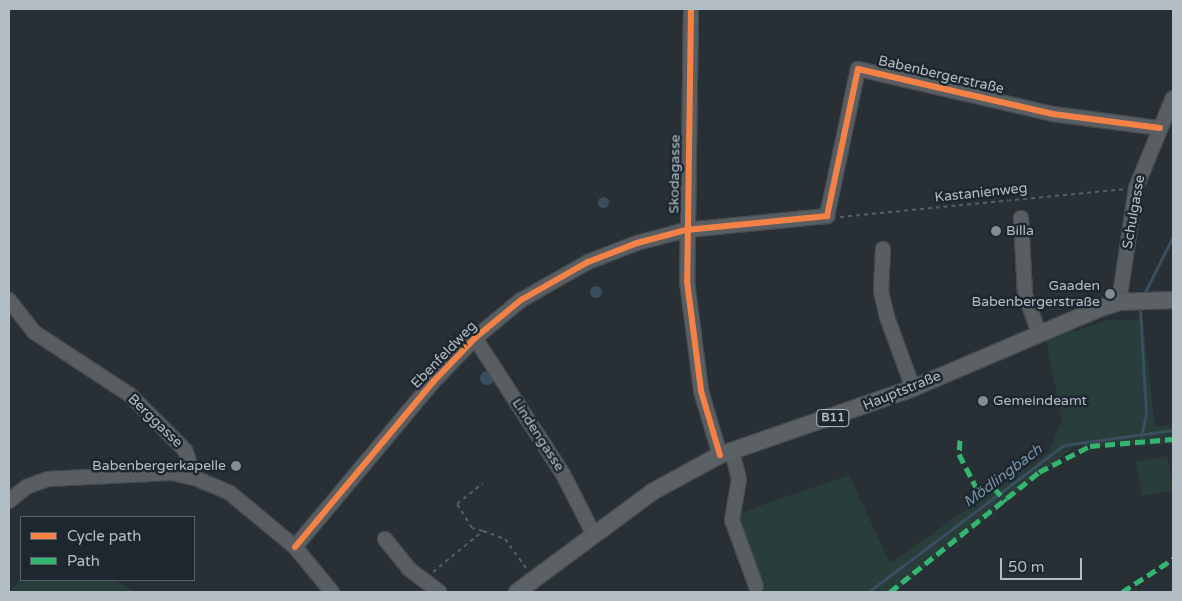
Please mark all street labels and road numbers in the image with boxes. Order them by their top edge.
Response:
street label: Babenbergerstraße [876,52,1006,98]
street label: Skodagasse [666,134,684,214]
street label: Schulgasse [1119,174,1149,250]
street label: Kastanienweg [934,180,1028,206]
street label: Ebenfeldweg [408,318,480,392]
street label: Hauptstraße [861,368,943,414]
street label: Berggasse [124,391,186,451]
street label: Lindengasse [508,395,568,475]
road number: B11 [816,408,850,428]

